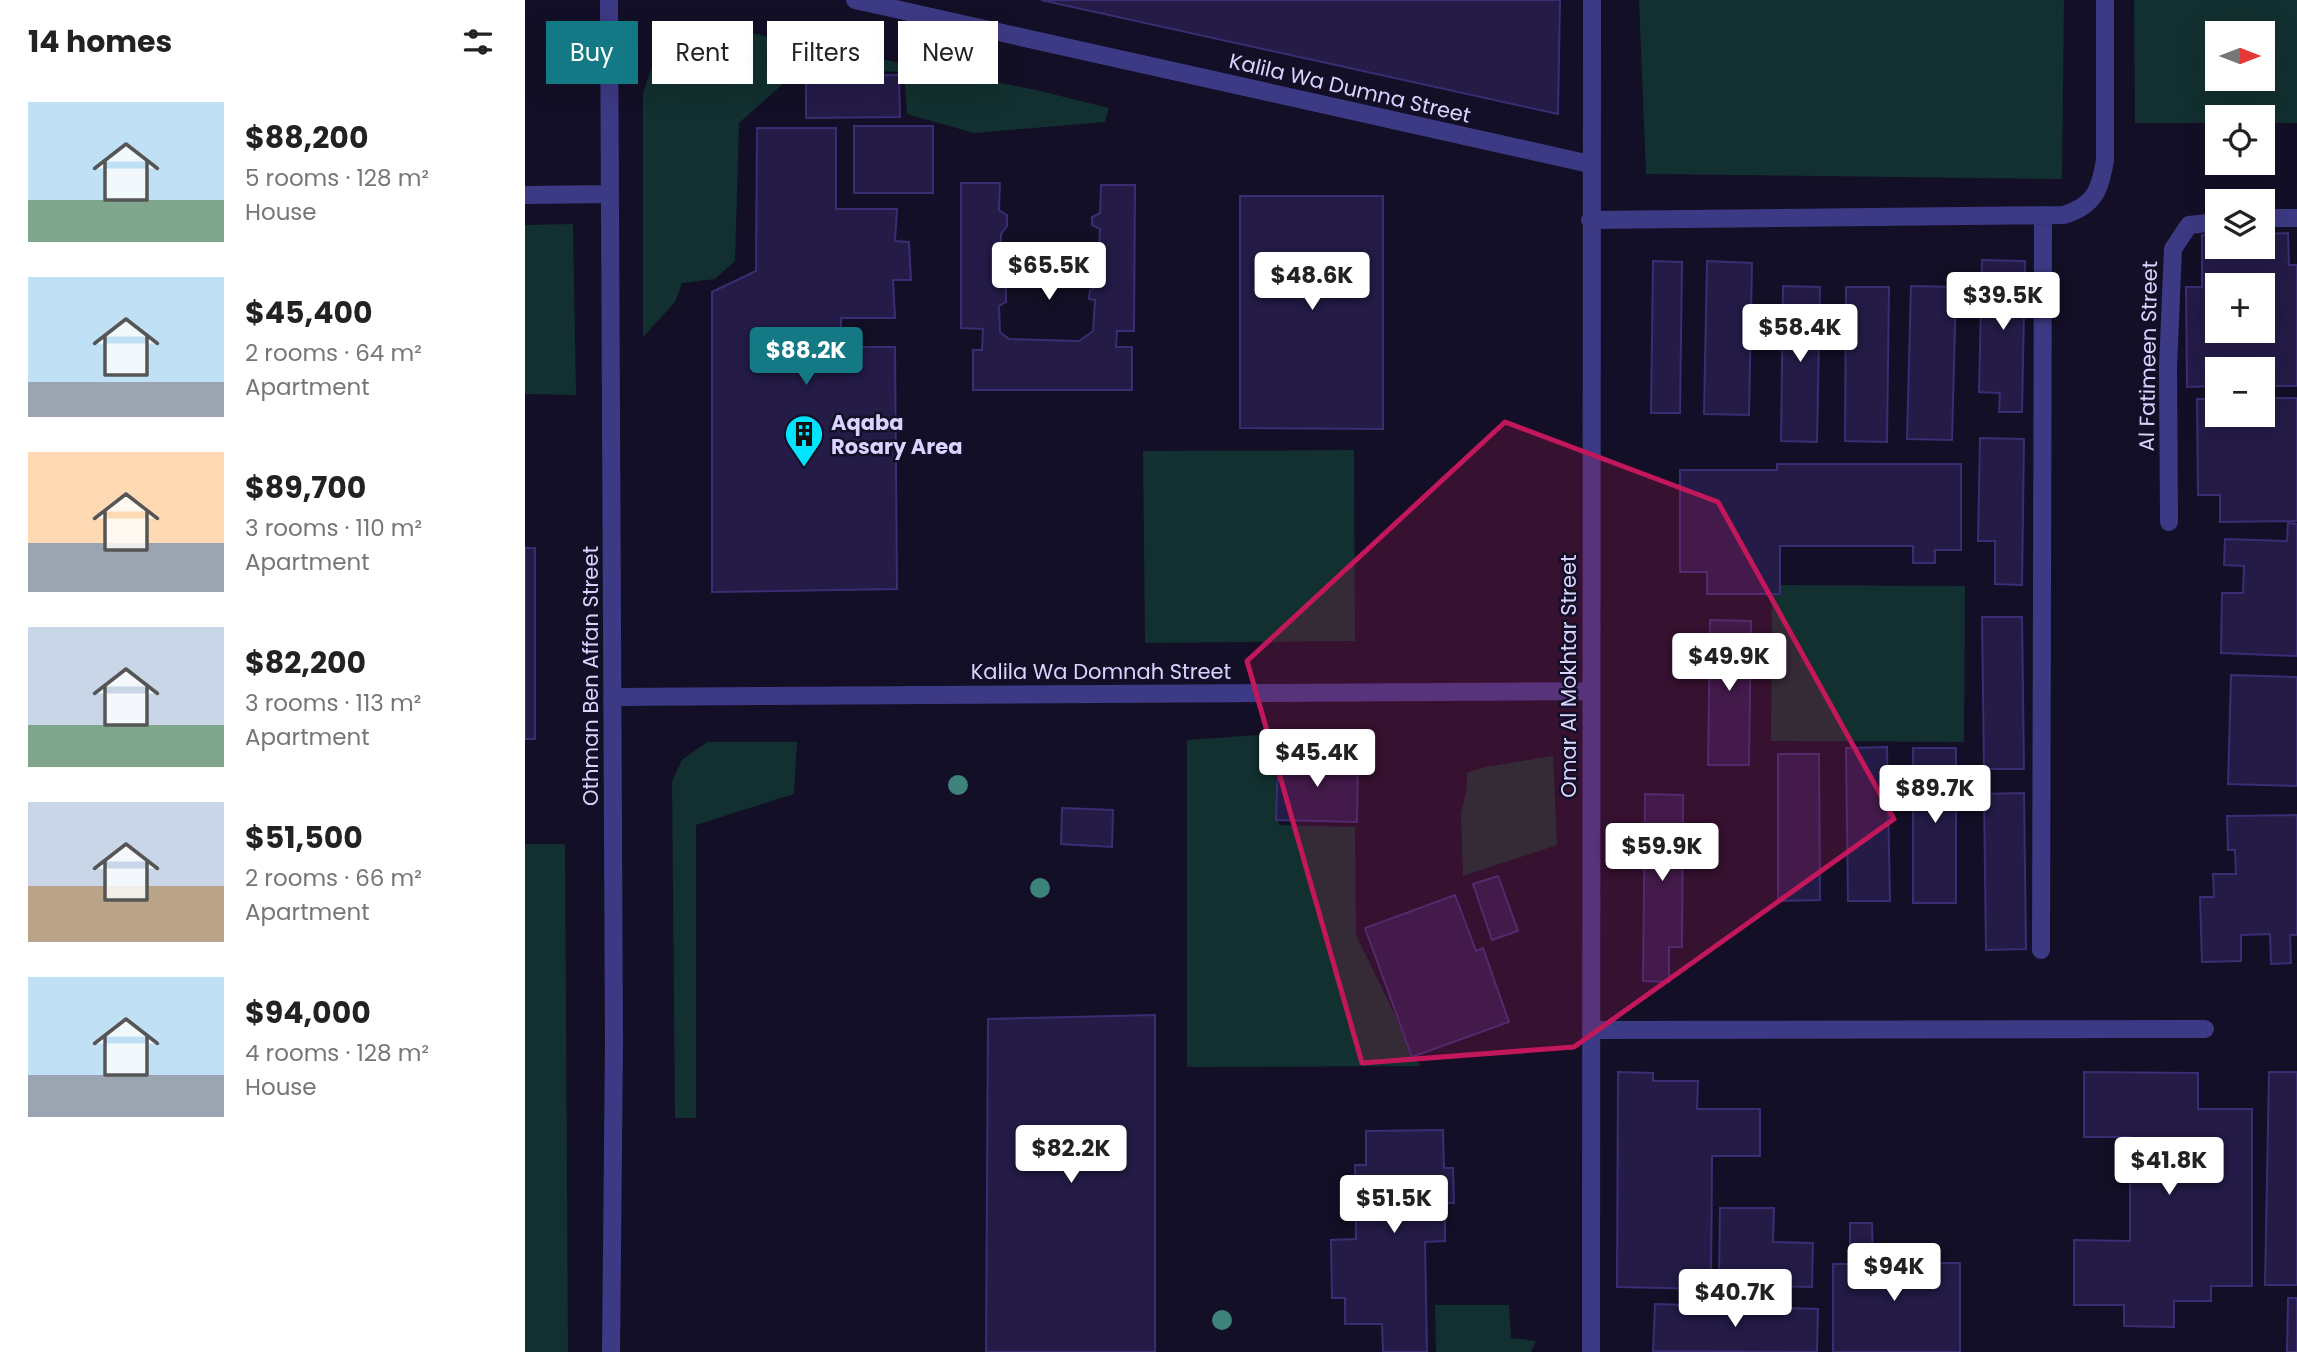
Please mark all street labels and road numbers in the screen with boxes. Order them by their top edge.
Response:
street label: Kalila Wa Dumna Street [1226,46,1474,130]
street label: Al Fatimeen Street [2132,260,2164,452]
street label: Othman Ben Affan Street [576,546,605,806]
street label: Omar Al Mokhtar Street [1554,554,1583,798]
street label: Kalila Wa Domnah Street [971,657,1231,686]

